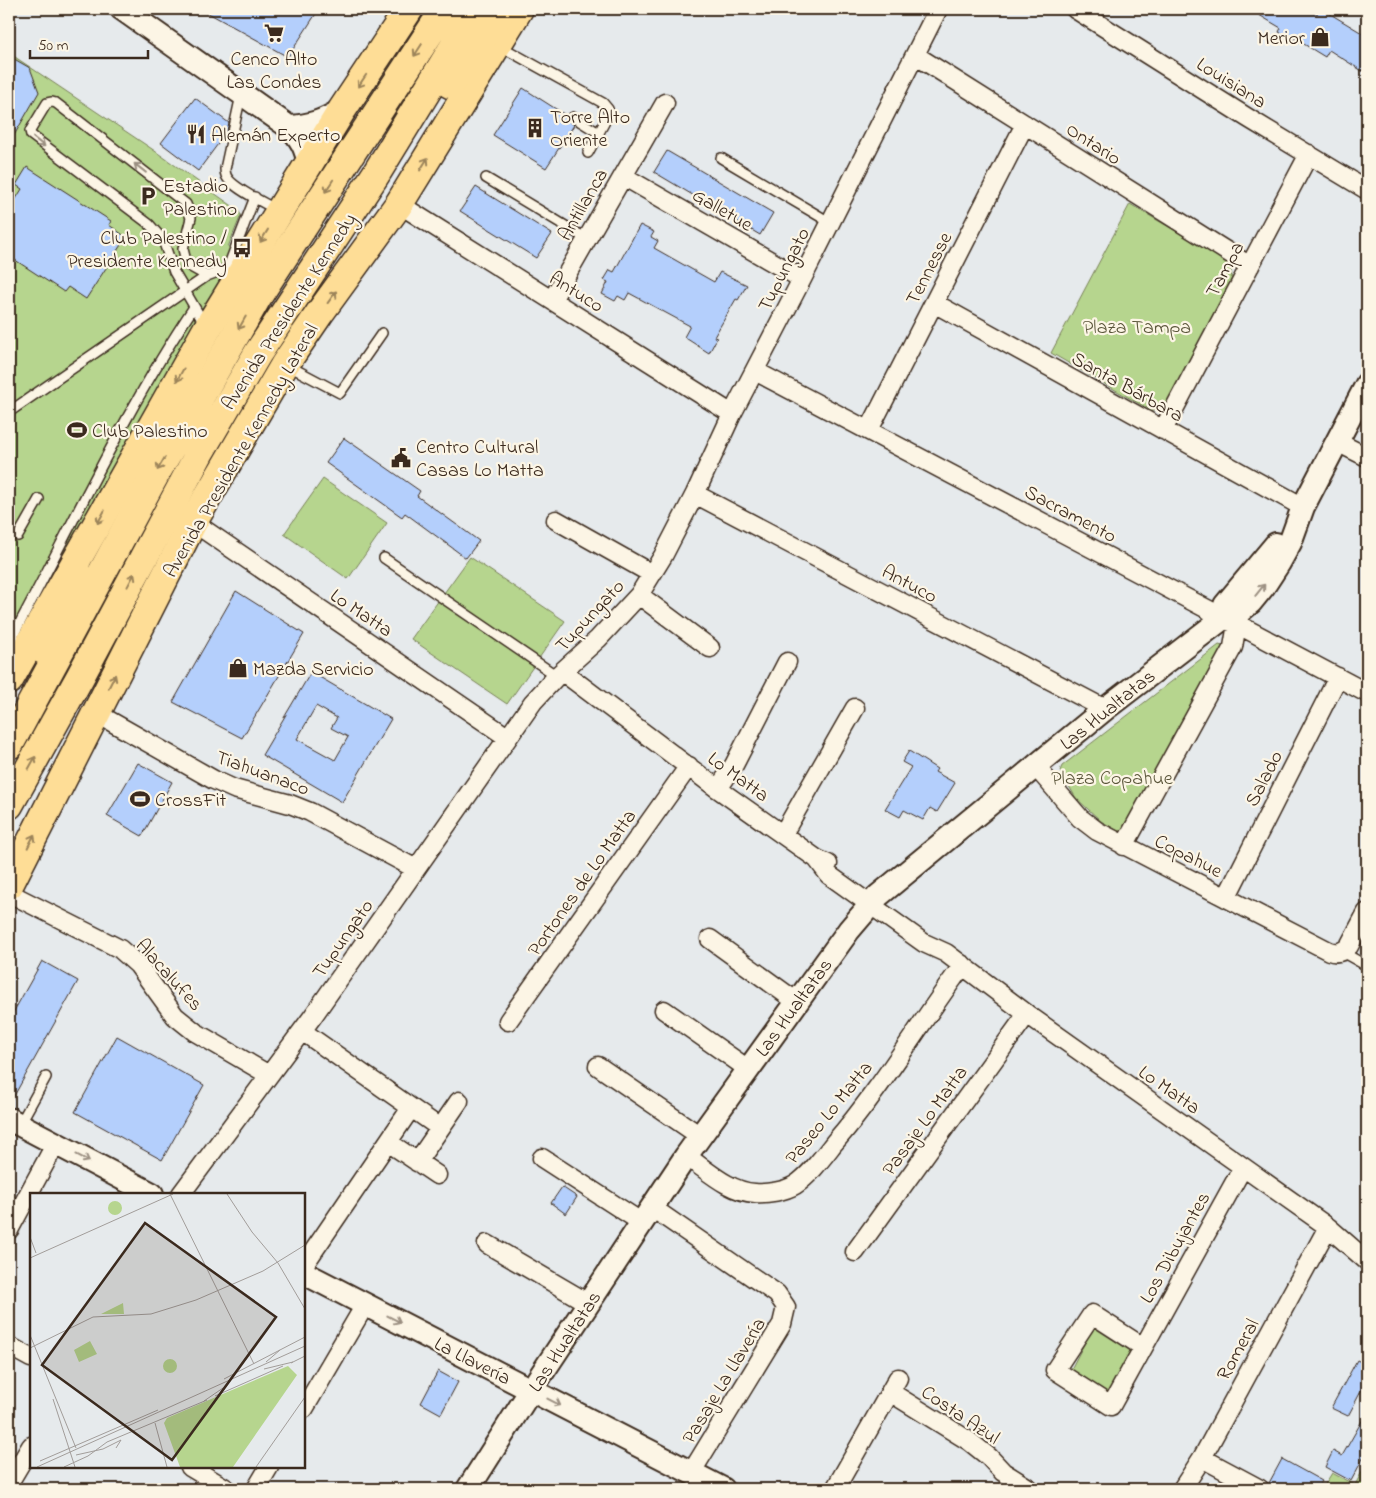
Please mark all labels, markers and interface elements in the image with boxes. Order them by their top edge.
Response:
supermarket icon: Cenco Alto Las Condes [263,22,285,44]
place label: Merior [1258,25,1306,54]
shop icon: Merior [1309,26,1331,48]
scale bar [30,28,148,60]
text: 50 m [38,35,69,57]
one-way arrow [413,42,423,56]
place label: Cenco Alto Las Condes [227,46,322,98]
street label: Louisiana [1190,51,1271,117]
one-way arrow [357,73,367,87]
place label: Torre Alto Oriente [550,104,630,156]
street label: Ontario [1059,116,1126,174]
building icon: Torre Alto Oriente [524,117,546,139]
place label: Alemán Experto [211,122,340,151]
restaurant icon: Alemán Experto [185,123,207,145]
one-way arrow [32,137,46,147]
one-way arrow [420,157,430,171]
one-way arrow [134,163,147,174]
street label: Antillanca [552,164,617,247]
place label: Estadio Palestino [163,173,237,225]
one-way arrow [324,178,334,192]
street label: Galletue [686,182,758,240]
parking icon: Estadio Palestino [137,185,159,207]
street label: Avenida Presidente Kennedy [215,208,365,417]
street label: Tupungato [752,223,820,318]
place label: Club Palestino / Presidente Kennedy [67,225,227,277]
one-way arrow [259,228,269,242]
street label: Tennesse [900,228,961,311]
bus stop icon: Club Palestino / Presidente Kennedy [231,237,253,259]
street label: Tampa [1199,237,1253,303]
street label: Antuco [543,265,609,321]
one-way arrow [326,291,337,304]
park label: Plaza Tampa [1083,314,1191,343]
one-way arrow [237,315,247,330]
street label: Avenida Presidente Kennedy Lateral [157,319,327,584]
street label: Santa Bárbara [1065,345,1188,431]
one-way arrow [175,367,185,382]
place label: Club Palestino [92,418,208,447]
sports icon: Club Palestino [66,419,88,441]
place label: Centro Cultural Casas Lo Matta [416,434,544,486]
public building icon: Centro Cultural Casas Lo Matta [390,447,412,469]
one-way arrow [156,456,166,470]
street label: Sacramento [1018,479,1121,552]
one-way arrow [96,509,106,524]
street label: Antuco [876,558,942,612]
one-way arrow [127,574,137,588]
street label: Tupungato [549,574,633,660]
street label: Lo Matta [323,582,398,646]
one-way arrow [1255,584,1266,597]
place label: Mazda Servicio [253,656,374,685]
shop icon: Mazda Servicio [227,657,249,679]
street label: Las Hualtatas [1054,663,1163,759]
one-way arrow [108,674,117,689]
street label: Tiahuanaco [211,744,313,805]
street label: Lo Matta [701,746,774,810]
street label: Salado [1239,746,1292,812]
one-way arrow [28,756,38,770]
park label: Plaza Copahue [1051,765,1173,794]
place label: CrossFit [155,787,226,816]
sports icon: CrossFit [129,788,151,810]
street label: Portones de Lo Matta [521,804,645,963]
street label: Copahue [1149,828,1227,887]
one-way arrow [26,834,36,849]
street label: Tupungato [306,894,383,985]
street label: Alacalufes [127,933,209,1019]
street label: Las Hualtatas [749,953,841,1064]
street label: Paseo Lo Matta [779,1056,881,1172]
street label: Lo Matta [1132,1059,1206,1123]
street label: Pasaje Lo Matta [876,1060,976,1183]
one-way arrow [75,1154,90,1163]
street label: Los Dibujantes [1134,1187,1219,1309]
inset map [30,1193,305,1468]
street label: Las Hualtatas [522,1286,610,1399]
street label: Pasaje La Llavería [676,1313,774,1450]
street label: Romeral [1210,1314,1268,1386]
one-way arrow [386,1315,401,1324]
street label: La Llavería [428,1331,515,1394]
street label: Costa Azul [914,1379,1005,1453]
one-way arrow [546,1397,561,1407]

